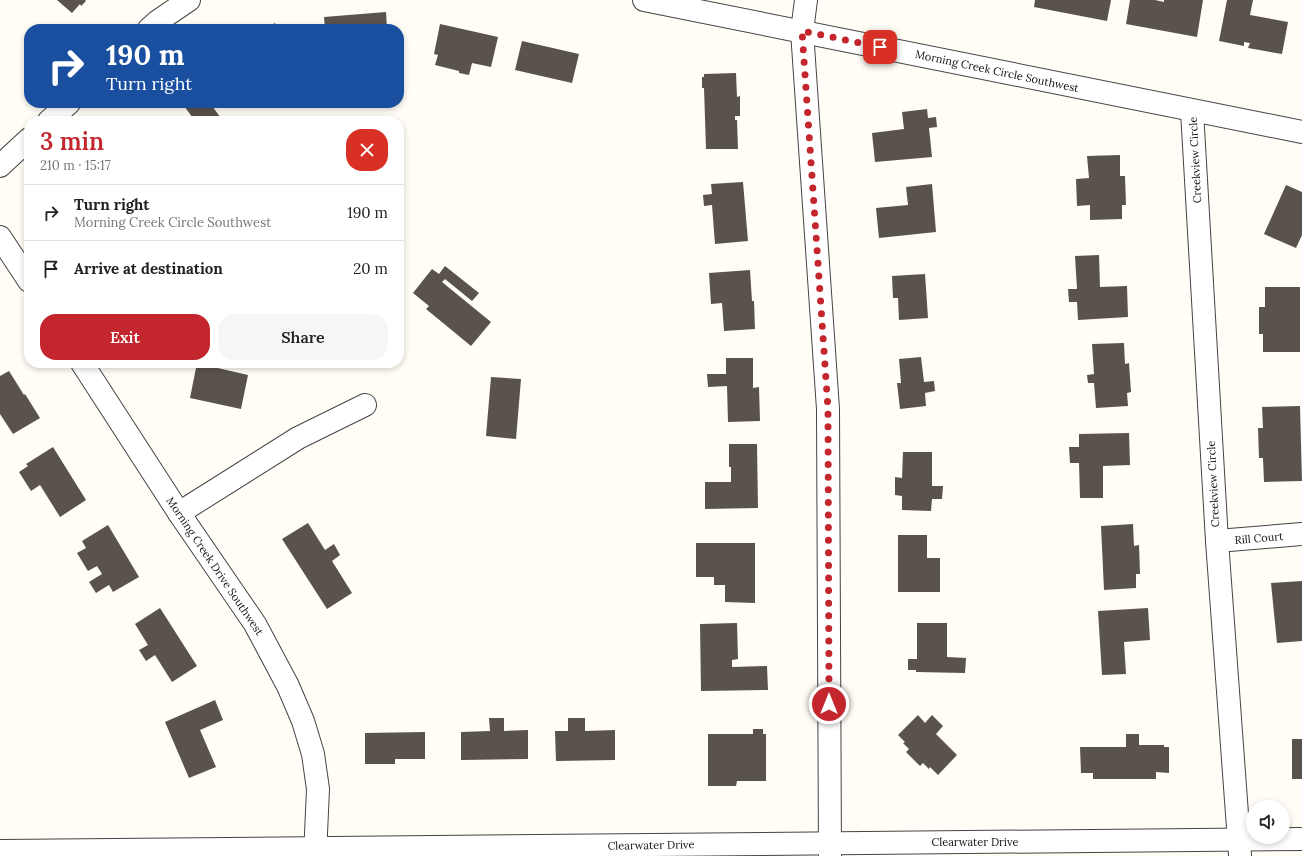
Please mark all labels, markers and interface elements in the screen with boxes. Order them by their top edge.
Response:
pin [863,30,897,64]
icon: arrive [869,36,891,58]
text: 190 m [106,37,184,73]
icon: right [40,40,92,92]
street label: Morning Creek Circle Southwest [914,47,1081,95]
text: Turn right [106,72,192,95]
street label: Creekview Circle [1186,116,1204,204]
text: 3 min [40,126,104,157]
button: close [346,129,388,171]
text: 210 m · 15:17 [40,157,111,174]
text: Turn right [74,195,150,214]
icon: right [40,202,62,224]
text: 190 m [347,203,388,222]
text: Morning Creek Circle Southwest [74,214,271,231]
icon: arrive [40,258,62,280]
text: Arrive at destination [74,259,223,278]
text: 20 m [353,259,388,278]
button: Exit [40,314,210,360]
button: Share [218,314,388,360]
street label: Creekview Circle [1204,440,1222,528]
street label: Morning Creek Drive Southwest [163,494,267,639]
street label: Rill Court [1234,529,1285,547]
position arrow [808,683,850,725]
map controls [1246,800,1290,844]
button: sound [1246,800,1290,844]
street label: Clearwater Drive [932,835,1018,849]
street label: Clearwater Drive [607,837,695,853]

